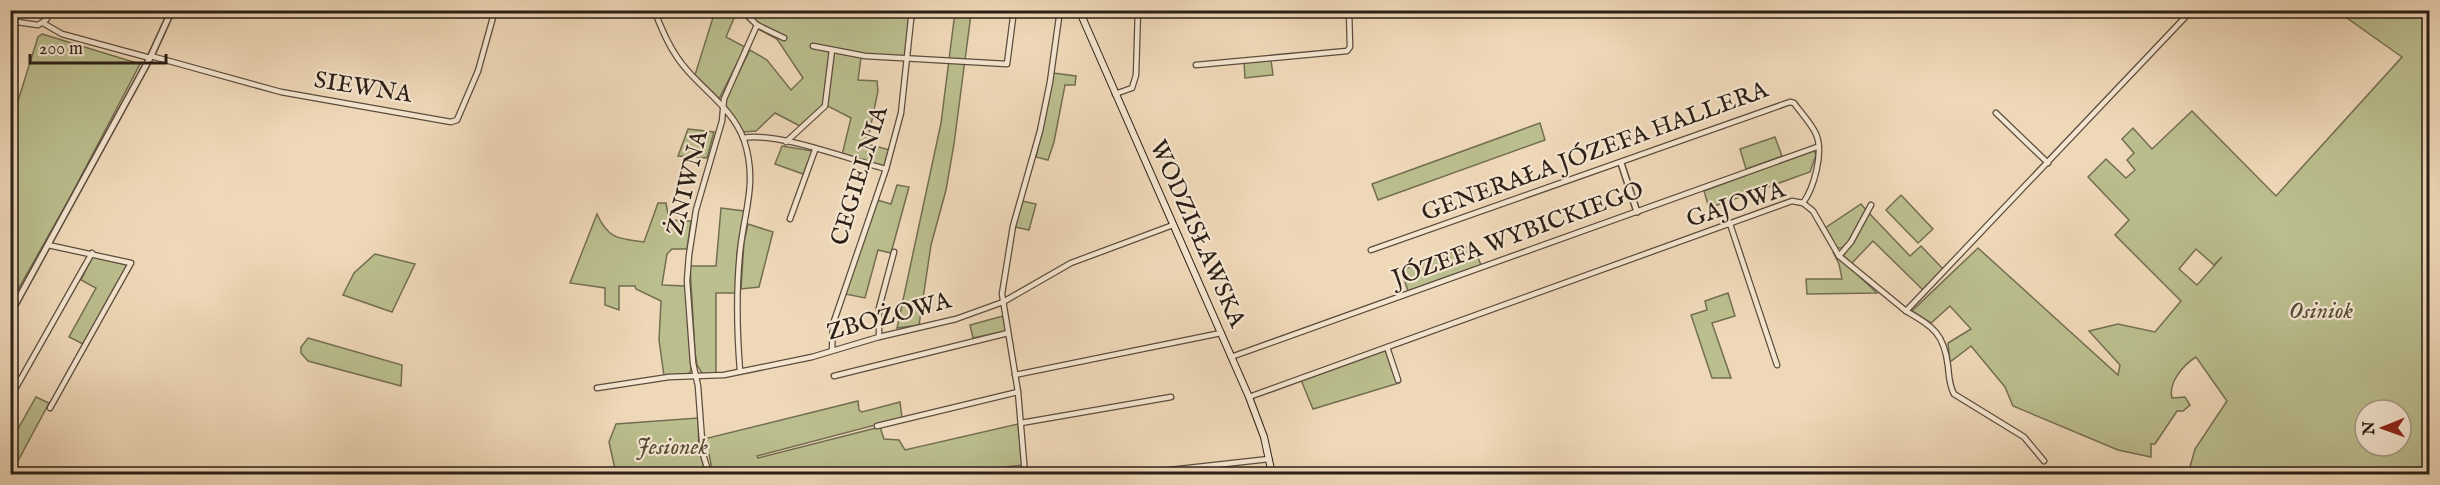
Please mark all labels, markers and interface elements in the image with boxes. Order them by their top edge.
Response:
scale bar [30,27,166,65]
text: 200 m [39,38,83,61]
street label: SIEWNA [312,65,415,111]
street label: GENERAŁA JÓZEFA HALLERA [1417,74,1773,229]
street label: CEGIELNIA [824,102,896,249]
street label: ŻNIWNA [660,126,716,239]
street label: WODZISŁAWSKA [1142,135,1253,333]
street label: GAJOWA [1683,174,1790,235]
street label: JÓZEFA WYBICKIEGO [1385,175,1648,296]
street label: ZBOŻOWA [824,285,955,348]
park label: Osiniok [2289,296,2354,327]
north arrow [2353,398,2413,458]
text: N [2360,421,2380,436]
park label: Jesionek [636,432,708,463]

